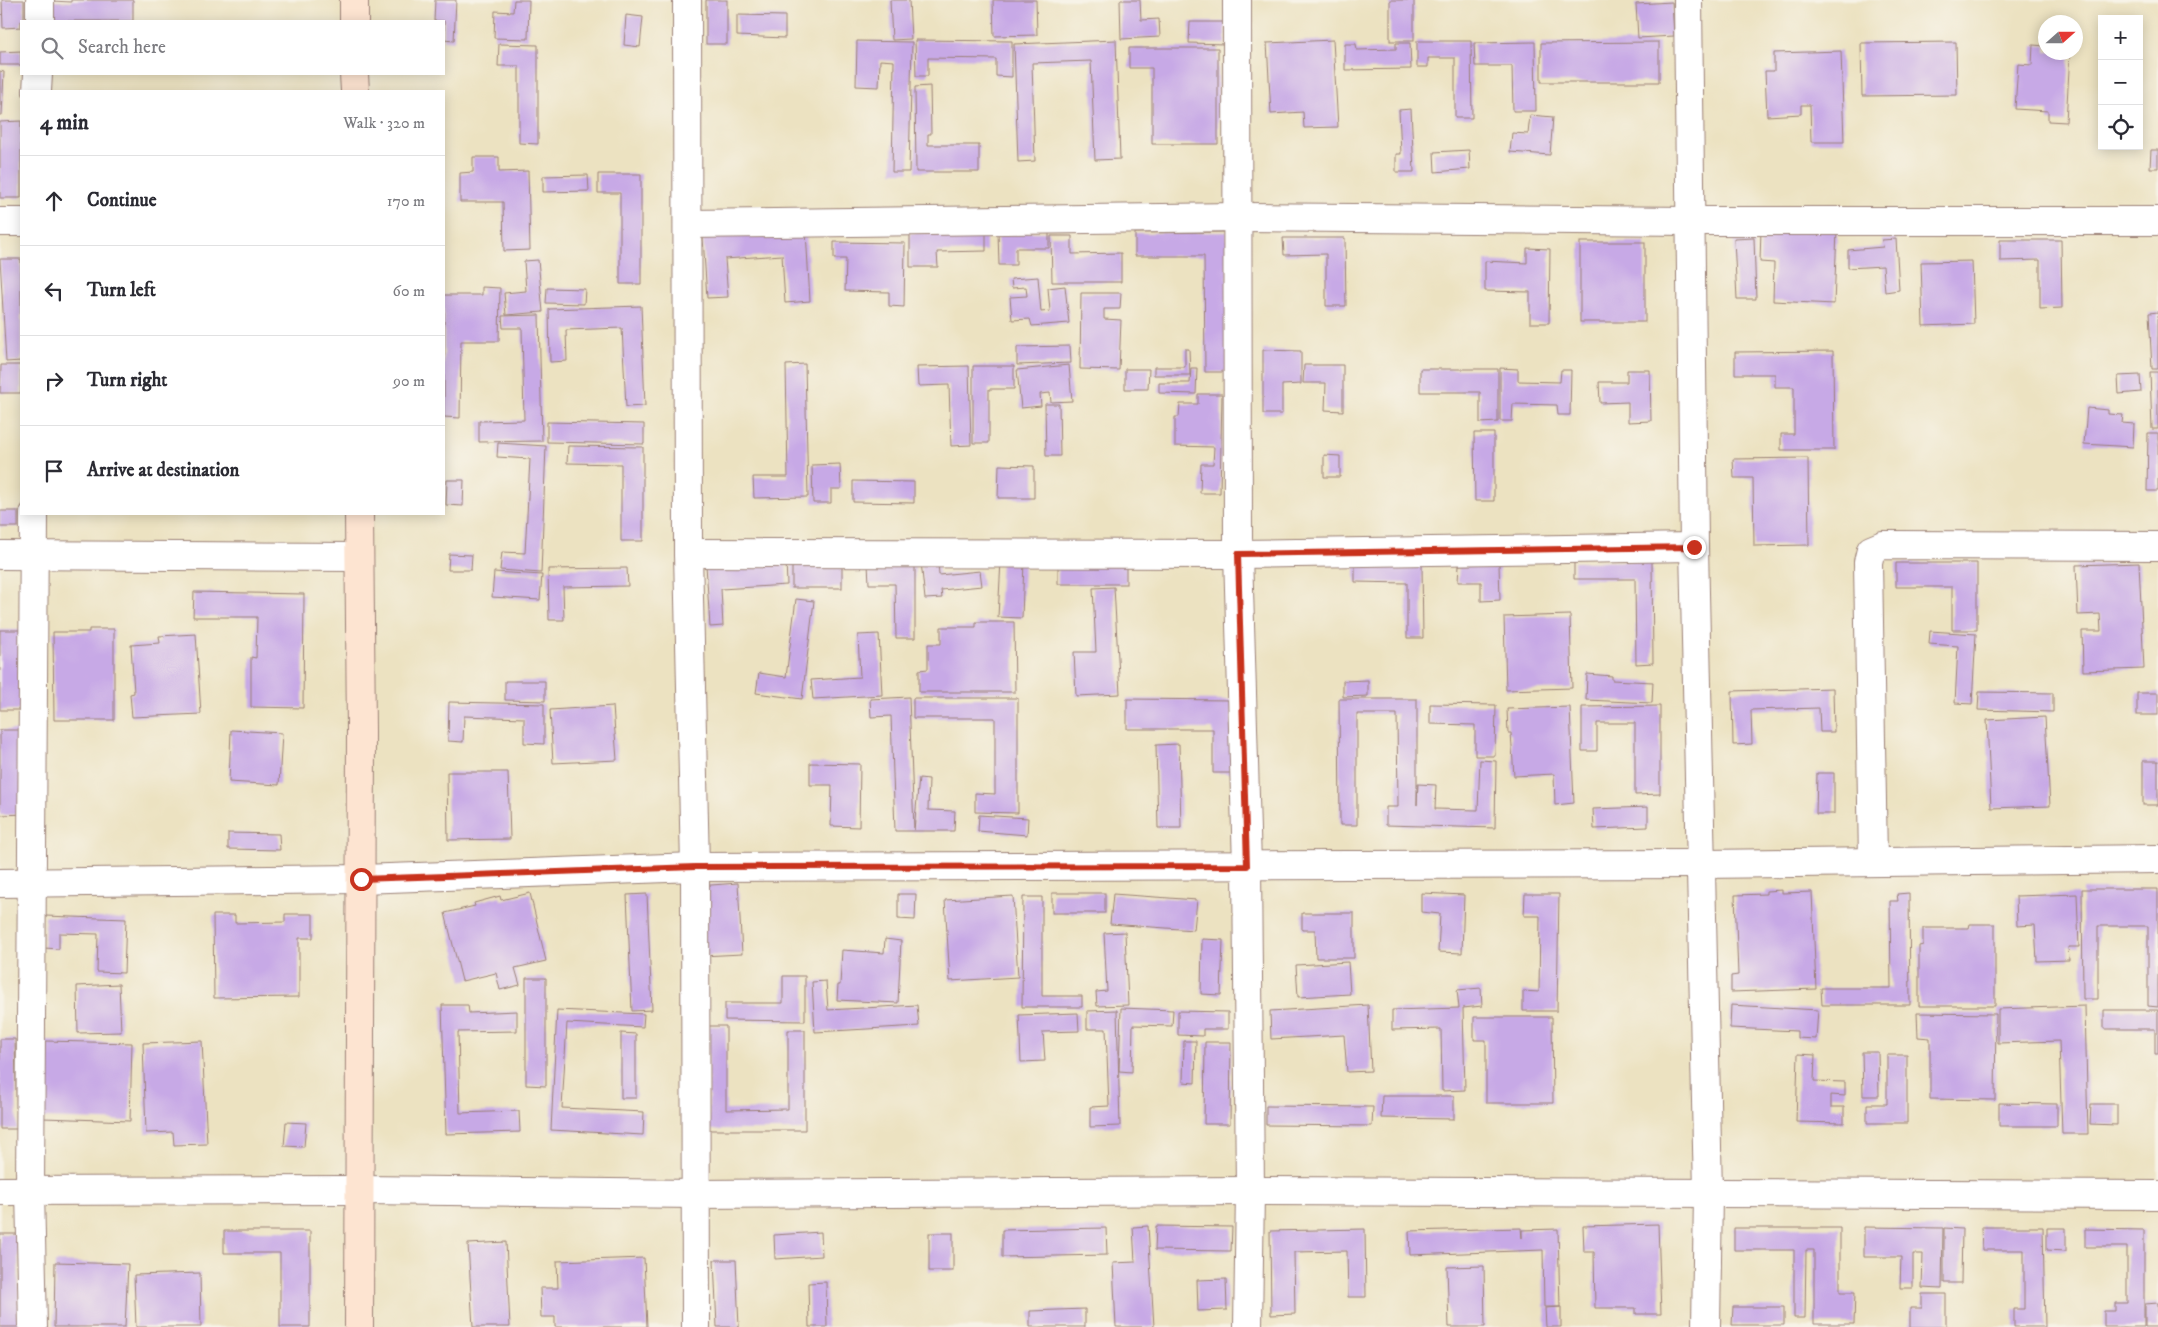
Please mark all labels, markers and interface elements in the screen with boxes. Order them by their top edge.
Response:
north arrow [2038,15,2083,60]
map controls [2098,15,2143,150]
button: + [2098,15,2143,60]
search box [20,20,445,75]
icon: search [38,34,66,62]
text: Search here [78,36,166,59]
button: − [2098,60,2143,105]
button: locate [2098,105,2143,150]
text: 4 min [40,110,89,136]
text: Walk · 320 m [343,113,425,133]
icon: ahead [40,187,68,215]
text: Continue [87,189,157,212]
text: 170 m [387,191,425,211]
icon: left [40,277,68,305]
text: Turn left [87,279,156,302]
text: 60 m [393,281,425,301]
icon: right [40,367,68,395]
text: Turn right [87,369,167,392]
text: 90 m [393,371,425,391]
icon: arrive [40,457,68,485]
text: Arrive at destination [87,459,239,482]
route end [1683,536,1706,559]
route start [350,868,373,891]

